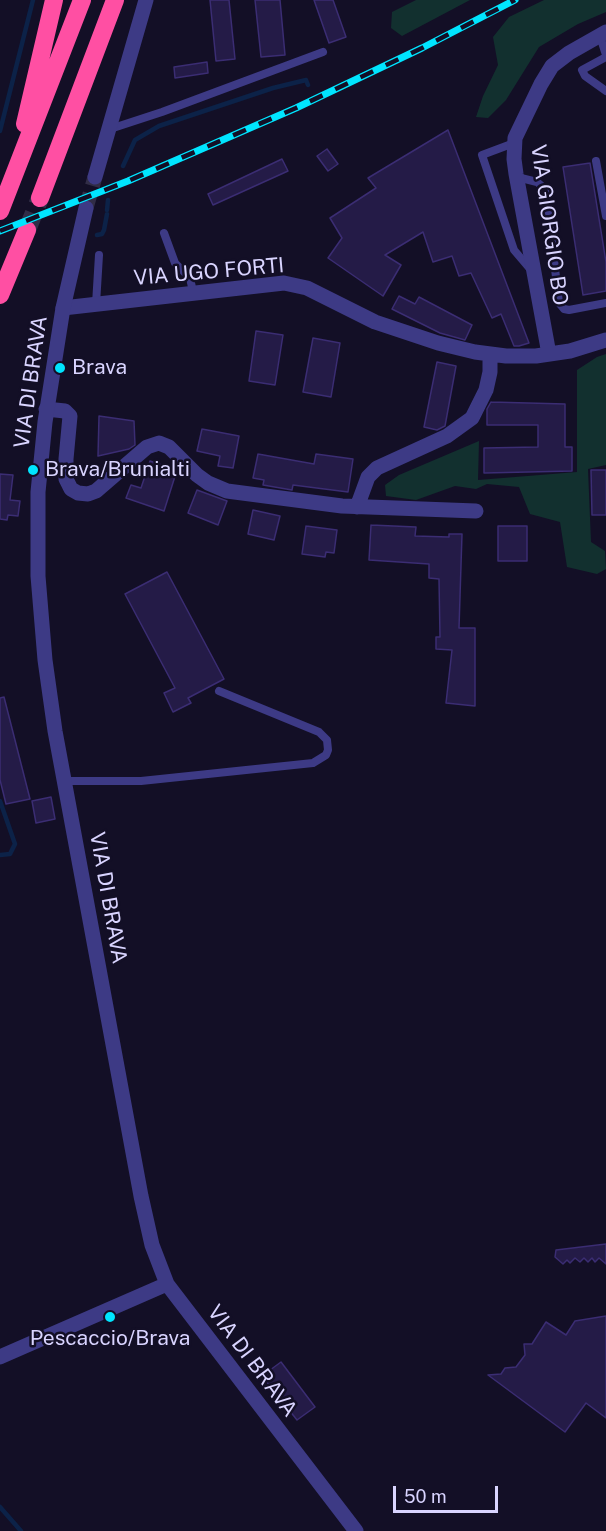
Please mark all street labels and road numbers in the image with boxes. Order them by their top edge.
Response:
street label: VIA GIORGIO BO [525,143,573,307]
street label: VIA UGO FORTI [133,253,285,291]
street label: VIA DI BRAVA [9,314,53,450]
street label: VIA DI BRAVA [84,830,132,966]
street label: VIA DI BRAVA [202,1300,302,1422]

